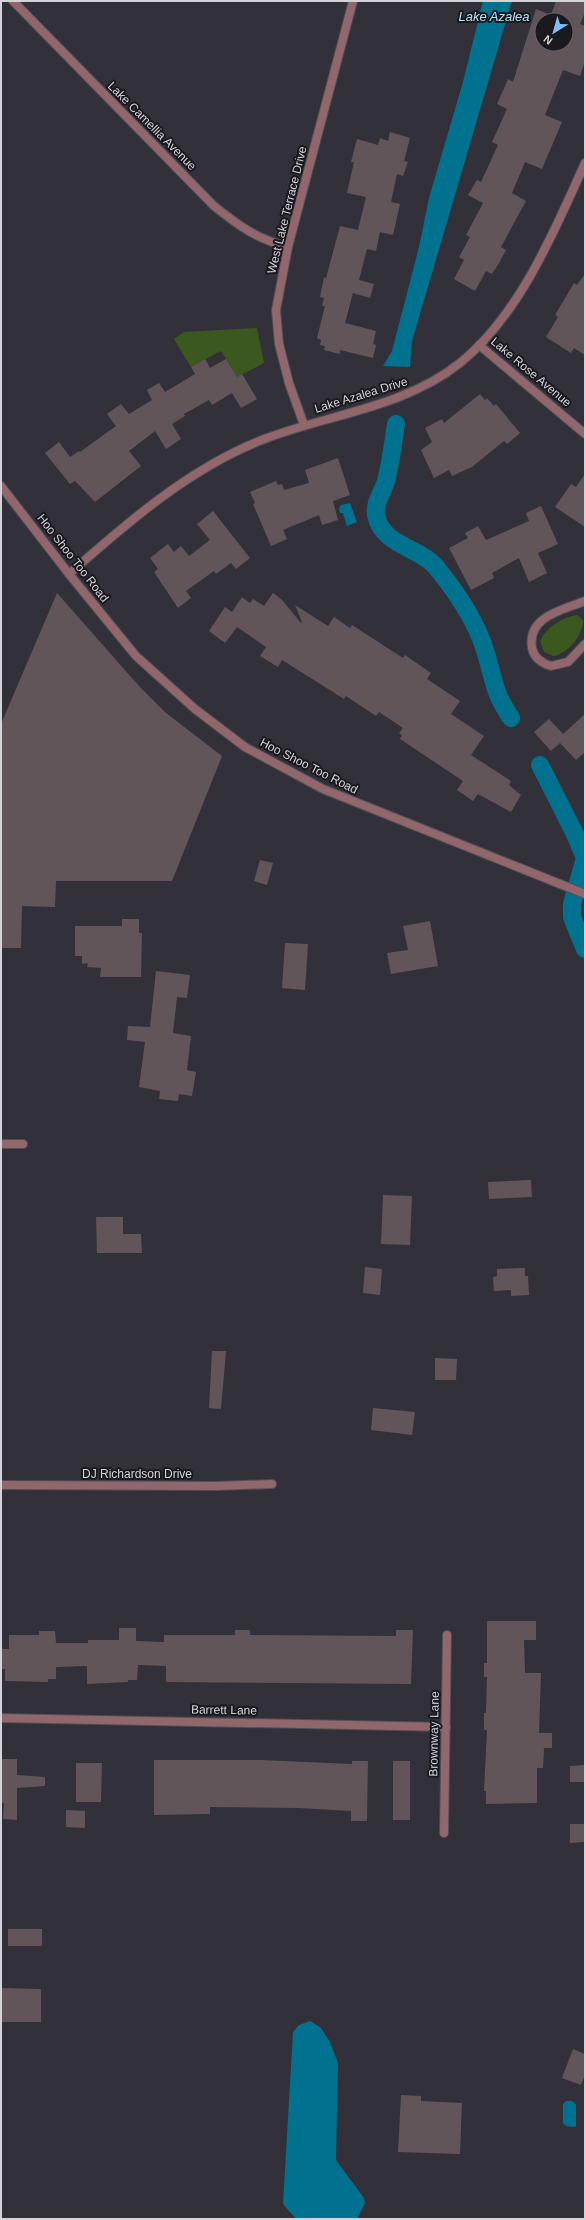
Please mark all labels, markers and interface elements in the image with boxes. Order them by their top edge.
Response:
water label: Lake Azalea [458,9,530,24]
north arrow [534,12,574,52]
text: N [541,33,555,47]
street label: Lake Camellia Avenue [105,79,199,173]
street label: West Lake Terrace Drive [264,144,310,275]
street label: Lake Rose Avenue [488,334,574,410]
street label: Lake Azalea Drive [313,374,410,416]
street label: Hoo Shoo Too Road [34,511,112,605]
street label: Hoo Shoo Too Road [258,735,360,797]
street label: DJ Richardson Drive [82,1467,192,1481]
street label: Brownway Lane [426,1691,442,1777]
street label: Barrett Lane [191,1702,257,1718]

